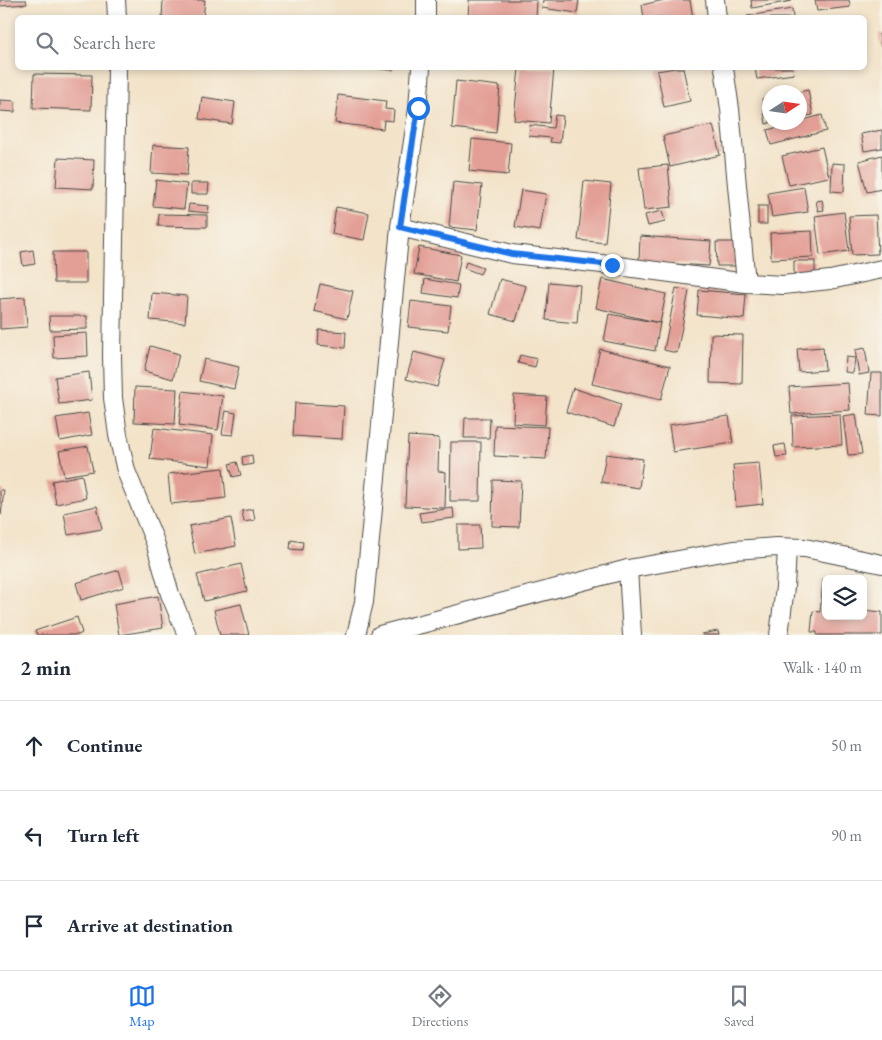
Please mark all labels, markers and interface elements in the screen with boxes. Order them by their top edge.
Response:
search box [15,15,867,70]
icon: search [33,29,61,57]
text: Search here [73,30,155,55]
north arrow [762,85,807,130]
route start [407,97,430,120]
route end [601,254,624,277]
map controls [822,575,867,620]
button: layers [822,575,867,620]
text: 2 min [20,654,71,681]
text: Walk · 140 m [783,657,862,678]
icon: ahead [20,732,48,760]
text: Continue [67,733,142,758]
text: 50 m [831,735,862,756]
icon: left [20,822,48,850]
text: Turn left [67,823,139,848]
text: 90 m [831,825,862,846]
icon: arrive [20,912,48,940]
text: Arrive at destination [67,913,233,938]
tab: Map [128,982,156,1030]
tab: Directions [412,982,468,1030]
tab: Saved [724,982,754,1030]

